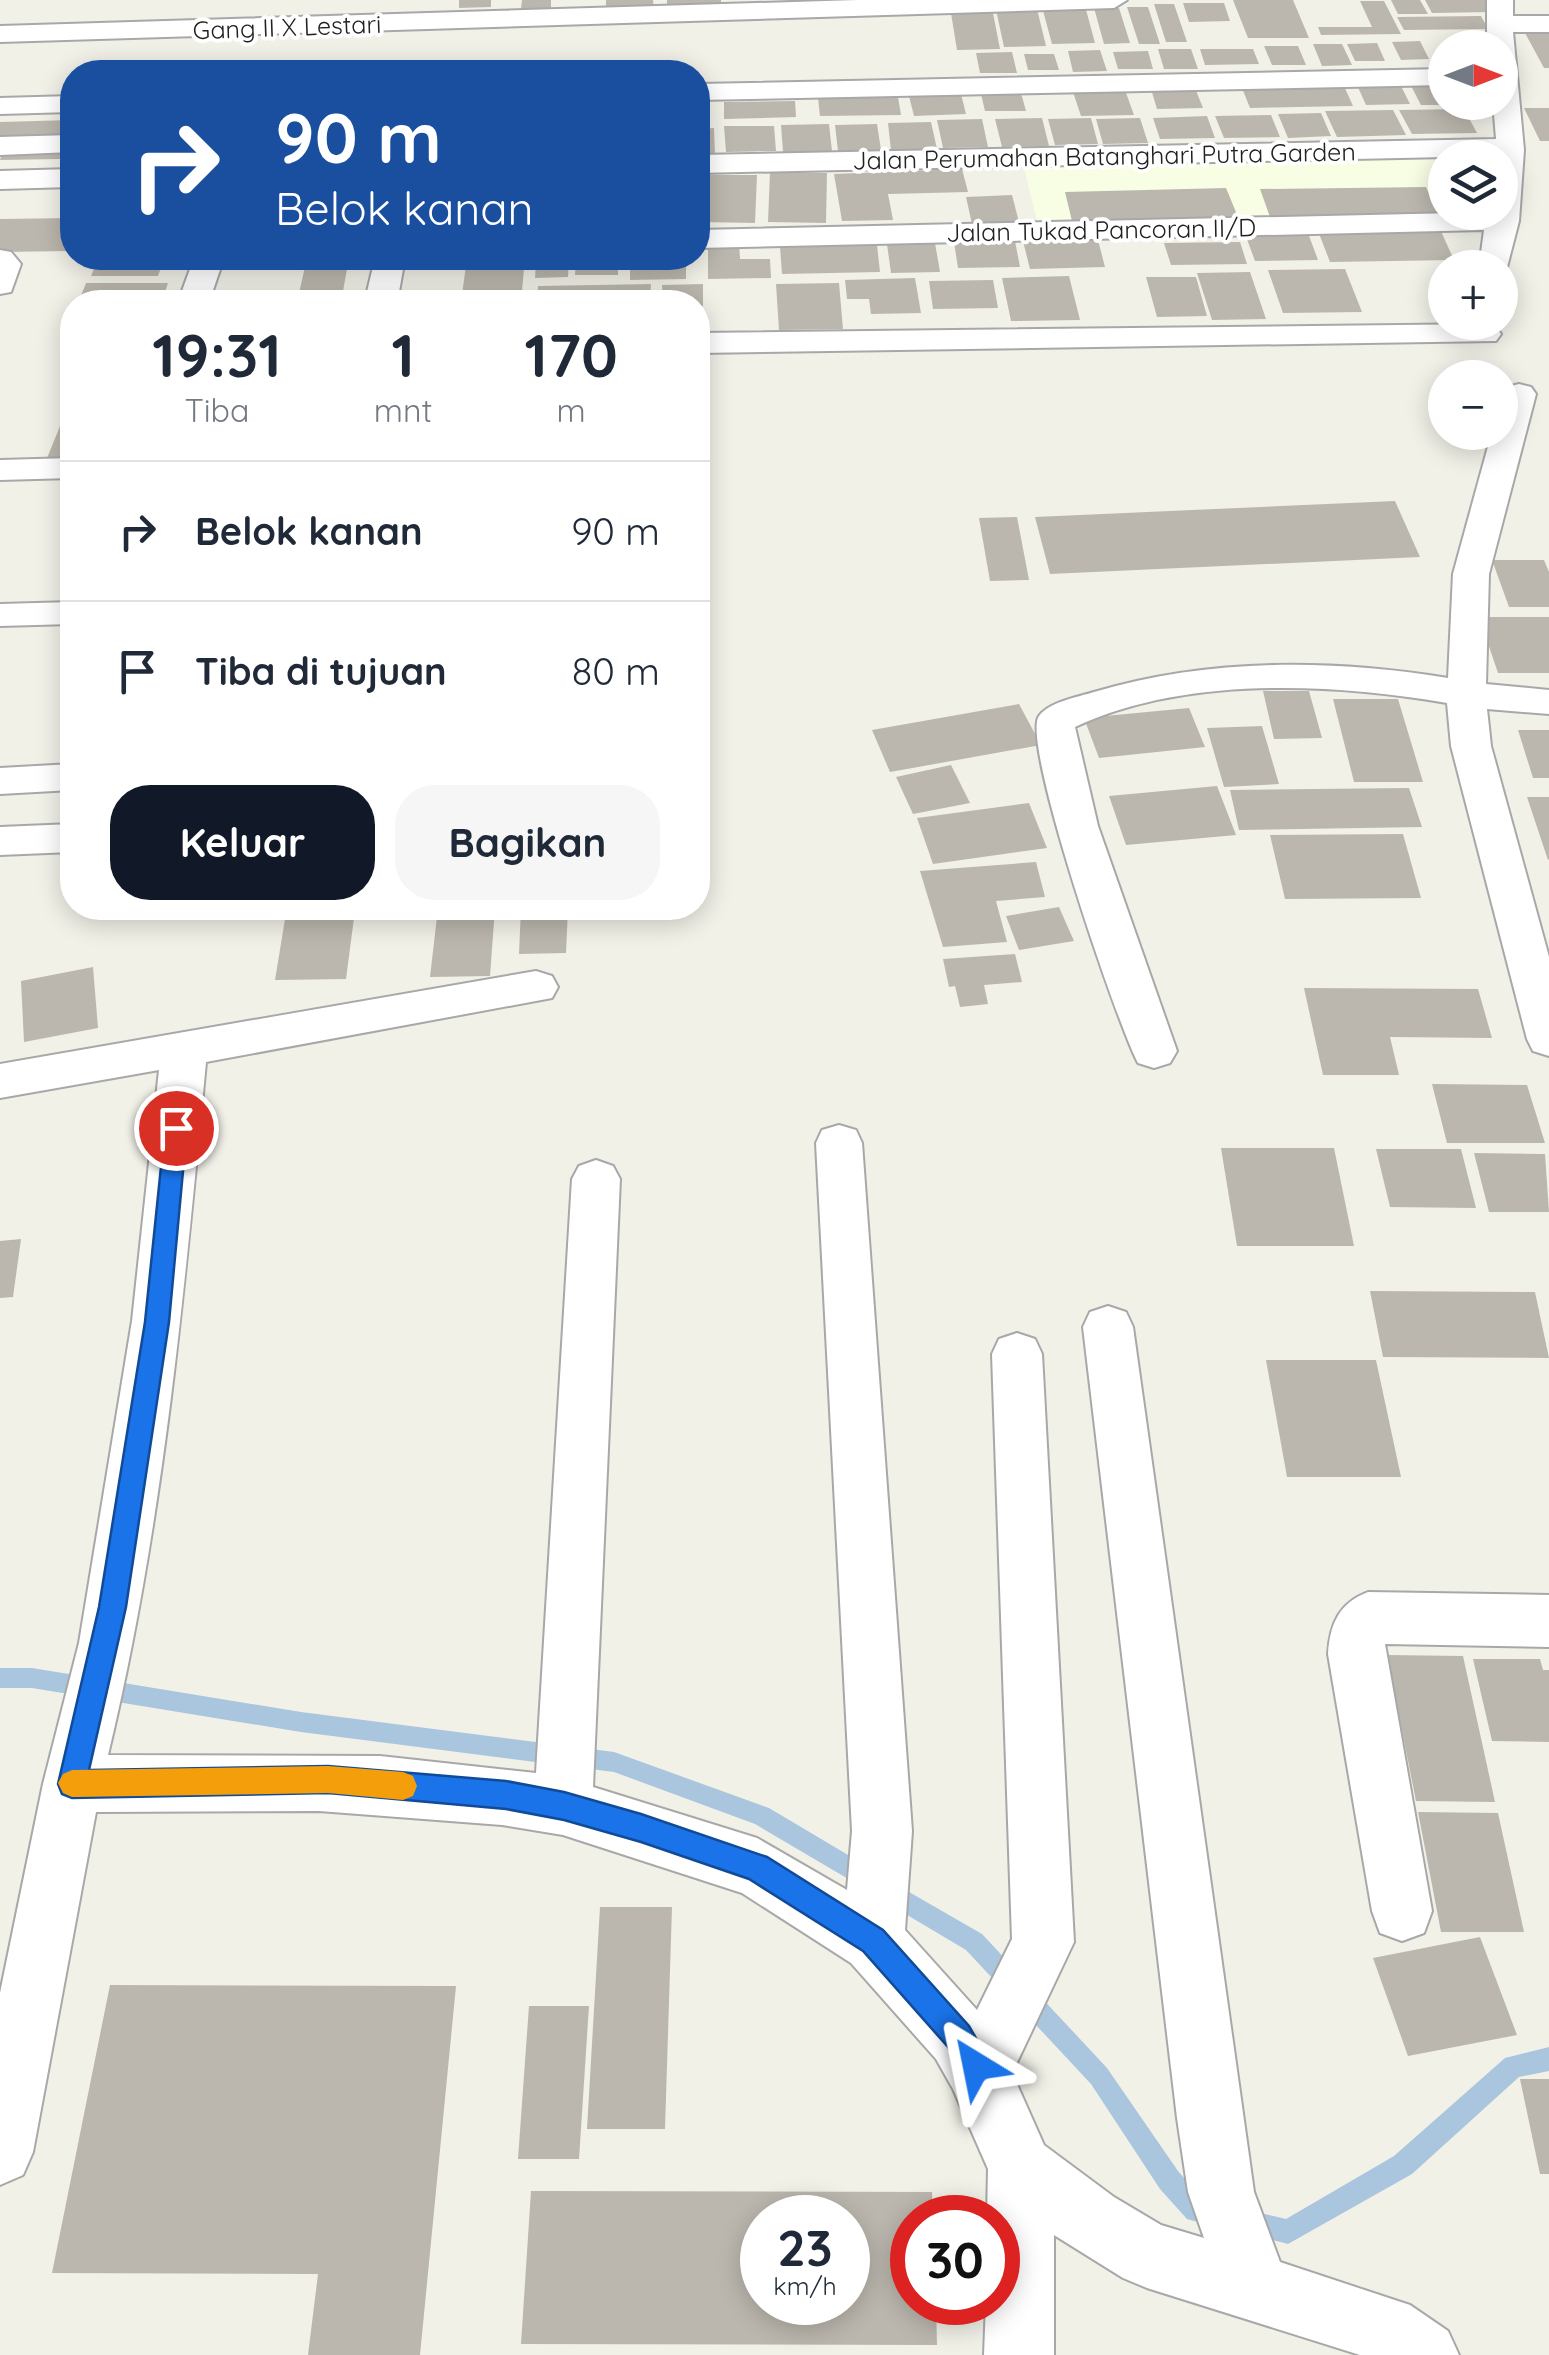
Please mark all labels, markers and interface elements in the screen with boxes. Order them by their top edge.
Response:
street label: Gang II X Lestari [192,8,382,45]
north arrow [1428,30,1518,120]
map controls [1428,30,1518,450]
text: 90 m [275,93,442,181]
icon: right [110,100,240,230]
street label: Jalan Perumahan Batanghari Putra Garden [852,136,1356,175]
button: layers [1428,140,1518,230]
text: Belok kanan [275,180,534,236]
street label: Jalan Tukad Pancoran II/D [946,211,1256,248]
button: + [1428,250,1518,340]
text: 19:31 [152,317,282,392]
text: 1 [391,317,415,392]
text: 170 [525,317,618,392]
button: − [1428,360,1518,450]
text: Tiba [184,390,249,430]
text: mnt [374,390,432,430]
text: m [557,390,586,430]
icon: right [110,504,165,559]
text: Belok kanan [195,507,423,555]
text: 90 m [571,507,660,555]
icon: arrive [110,644,165,699]
text: Tiba di tujuan [195,647,447,695]
text: 80 m [572,647,660,695]
button: Keluar [110,785,375,900]
button: Bagikan [395,785,660,900]
pin [134,1086,219,1171]
icon: arrive [149,1101,204,1156]
position arrow [924,2014,1028,2118]
speed limit sign: 30 [890,2195,1020,2325]
text: 23 [777,2216,833,2279]
text: km/h [773,2270,837,2301]

